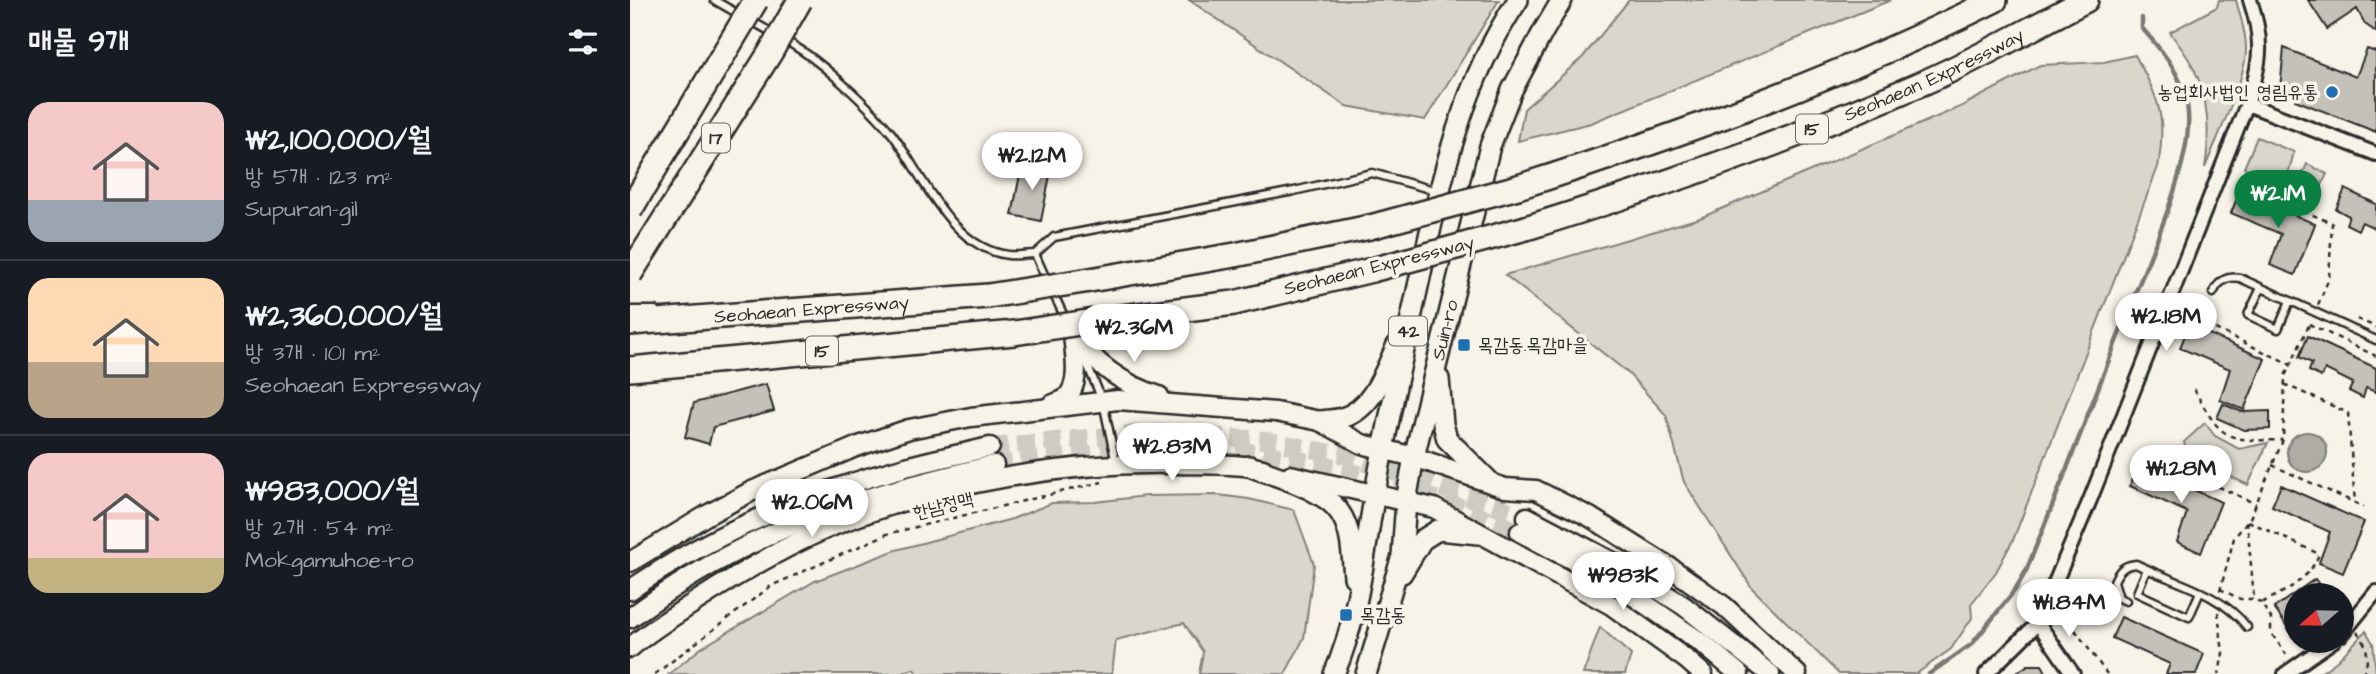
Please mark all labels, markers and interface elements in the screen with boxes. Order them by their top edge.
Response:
text: 매물 9개 [28,21,130,63]
street label: Seohaean Expressway [1840,21,2030,128]
icon: filters [564,23,602,61]
place label: 농업회사법인 영림유통 [2158,79,2318,106]
marker: 농업회사법인 영림유통 [2324,84,2340,100]
road number: 15 [1796,114,1828,144]
text: ₩2,100,000/월 [245,119,431,161]
road number: 17 [702,124,730,153]
icon: home [84,130,168,214]
pin: ₩2.12M [975,132,1089,192]
text: ₩2.12M [998,139,1066,171]
text: 방 5개 · 123 m² [245,161,393,193]
pin: ₩2.1M [2229,170,2327,230]
text: ₩2.1M [2250,177,2306,209]
text: Supuran-gil [245,193,358,225]
street label: Seohaean Expressway [1281,229,1478,304]
street label: Seohaean Expressway [713,288,911,330]
pin: ₩2.18M [2109,294,2223,353]
text: ₩2,360,000/월 [245,295,443,337]
street label: Suin-ro [1425,297,1466,363]
text: ₩2.18M [2131,300,2201,332]
pin: ₩2.36M [1077,304,1191,364]
icon: home [84,306,168,390]
text: ₩2.36M [1095,311,1173,343]
road number: 42 [1389,316,1427,346]
place label: 목감동.목감마을 [1478,332,1588,359]
text: 방 3개 · 101 m² [245,337,381,369]
road number: 15 [806,337,838,366]
marker: 목감동.목감마을 [1456,337,1472,353]
text: Seohaean Expressway [245,369,482,401]
pin: ₩2.83M [1115,424,1229,483]
text: ₩2.83M [1132,430,1212,462]
pin: ₩1.28M [2124,446,2238,505]
text: ₩1.28M [2146,452,2216,484]
text: ₩983,000/월 [245,470,419,512]
pin: ₩2.06M [755,480,869,539]
icon: home [84,481,168,565]
text: ₩2.06M [771,486,853,518]
street label: 한남정맥 [910,486,976,526]
text: 방 2개 · 54 m² [245,512,394,544]
text: Mokgamuhoe-ro [245,544,414,576]
pin: ₩983K [1574,552,1672,612]
text: ₩983K [1588,559,1658,591]
pin: ₩1.84M [2012,580,2126,639]
north arrow [2284,583,2354,653]
map controls [2284,583,2354,653]
text: ₩1.84M [2033,586,2105,618]
place label: 목감동 [1360,602,1406,629]
marker: 목감동 [1338,607,1354,623]

